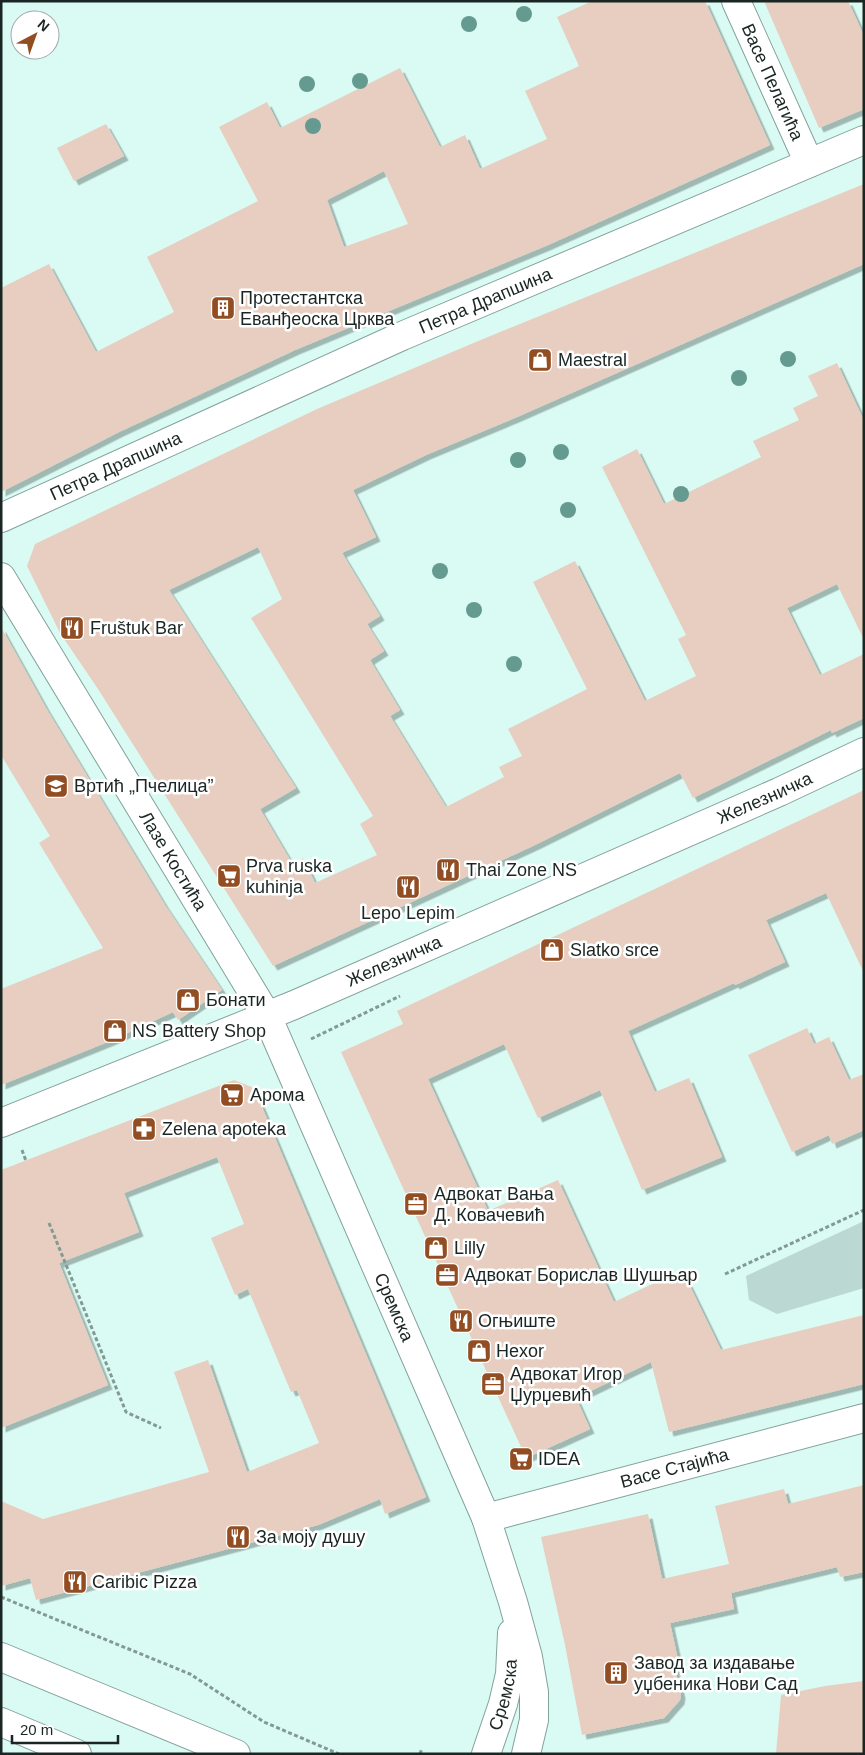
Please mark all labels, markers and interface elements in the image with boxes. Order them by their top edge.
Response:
north arrow [10,10,60,60]
text: N [34,16,53,35]
street label: Васе Пелагића [738,21,808,144]
street label: Петра Драпшина [416,263,556,338]
place label: Протестантска Еванђеоска Црква [240,288,395,329]
building icon: Протестантска Еванђеоска Црква [210,295,236,321]
shop icon: Maestral [527,347,553,373]
place label: Maestral [558,350,627,370]
street label: Петра Драпшина [47,427,185,504]
restaurant icon: Fruštuk Bar [59,615,85,641]
place label: Fruštuk Bar [90,618,183,638]
street label: Железничка [714,767,816,828]
school or university icon: Вртић „Пчелица” [43,773,69,799]
place label: Вртић „Пчелица” [74,776,214,796]
street label: Лазе Костића [135,808,211,915]
place label: Prva ruska kuhinja [246,856,333,897]
restaurant icon: Thai Zone NS [435,857,461,883]
place label: Thai Zone NS [466,860,577,880]
supermarket icon: Prva ruska kuhinja [216,863,242,889]
restaurant icon: Lepo Lepim [395,874,421,900]
place label: Lepo Lepim [361,903,455,923]
street label: Железничка [343,931,446,991]
shop icon: Slatko srce [539,937,565,963]
place label: Slatko srce [570,940,659,960]
shop icon: Бонати [175,987,201,1013]
place label: Бонати [206,990,266,1010]
shop icon: NS Battery Shop [102,1018,128,1044]
place label: NS Battery Shop [132,1021,266,1041]
supermarket icon: Арома [219,1082,245,1108]
place label: Арома [250,1085,305,1105]
pharmacy icon: Zelena apoteka [131,1116,157,1142]
place label: Zelena apoteka [162,1119,287,1139]
place label: Адвокат Вања Д. Ковачевић [434,1184,555,1225]
office icon: Адвокат Вања Д. Ковачевић [403,1191,429,1217]
shop icon: Lilly [423,1235,449,1261]
place label: Lilly [454,1238,485,1258]
office icon: Адвокат Борислав Шушњар [434,1262,460,1288]
place label: Адвокат Борислав Шушњар [464,1265,698,1285]
street label: Сремска [370,1270,418,1345]
restaurant icon: Огњиште [448,1308,474,1334]
place label: Огњиште [478,1311,556,1331]
shop icon: Hexor [466,1338,492,1364]
place label: Hexor [496,1341,544,1361]
place label: Адвокат Игор Џурџевић [510,1364,622,1405]
office icon: Адвокат Игор Џурџевић [480,1371,506,1397]
street label: Васе Стајића [618,1444,732,1492]
supermarket icon: IDEA [508,1446,534,1472]
place label: IDEA [538,1449,580,1469]
restaurant icon: За моју душу [225,1524,251,1550]
place label: За моју душу [256,1527,365,1547]
restaurant icon: Caribic Pizza [62,1569,88,1595]
place label: Caribic Pizza [92,1572,198,1592]
place label: Завод за издавање уџбеника Нови Сад [634,1653,798,1694]
street label: Сремска [485,1658,521,1733]
building icon: Завод за издавање уџбеника Нови Сад [603,1660,629,1686]
scale bar [12,1712,119,1744]
text: 20 m [20,1721,53,1738]

